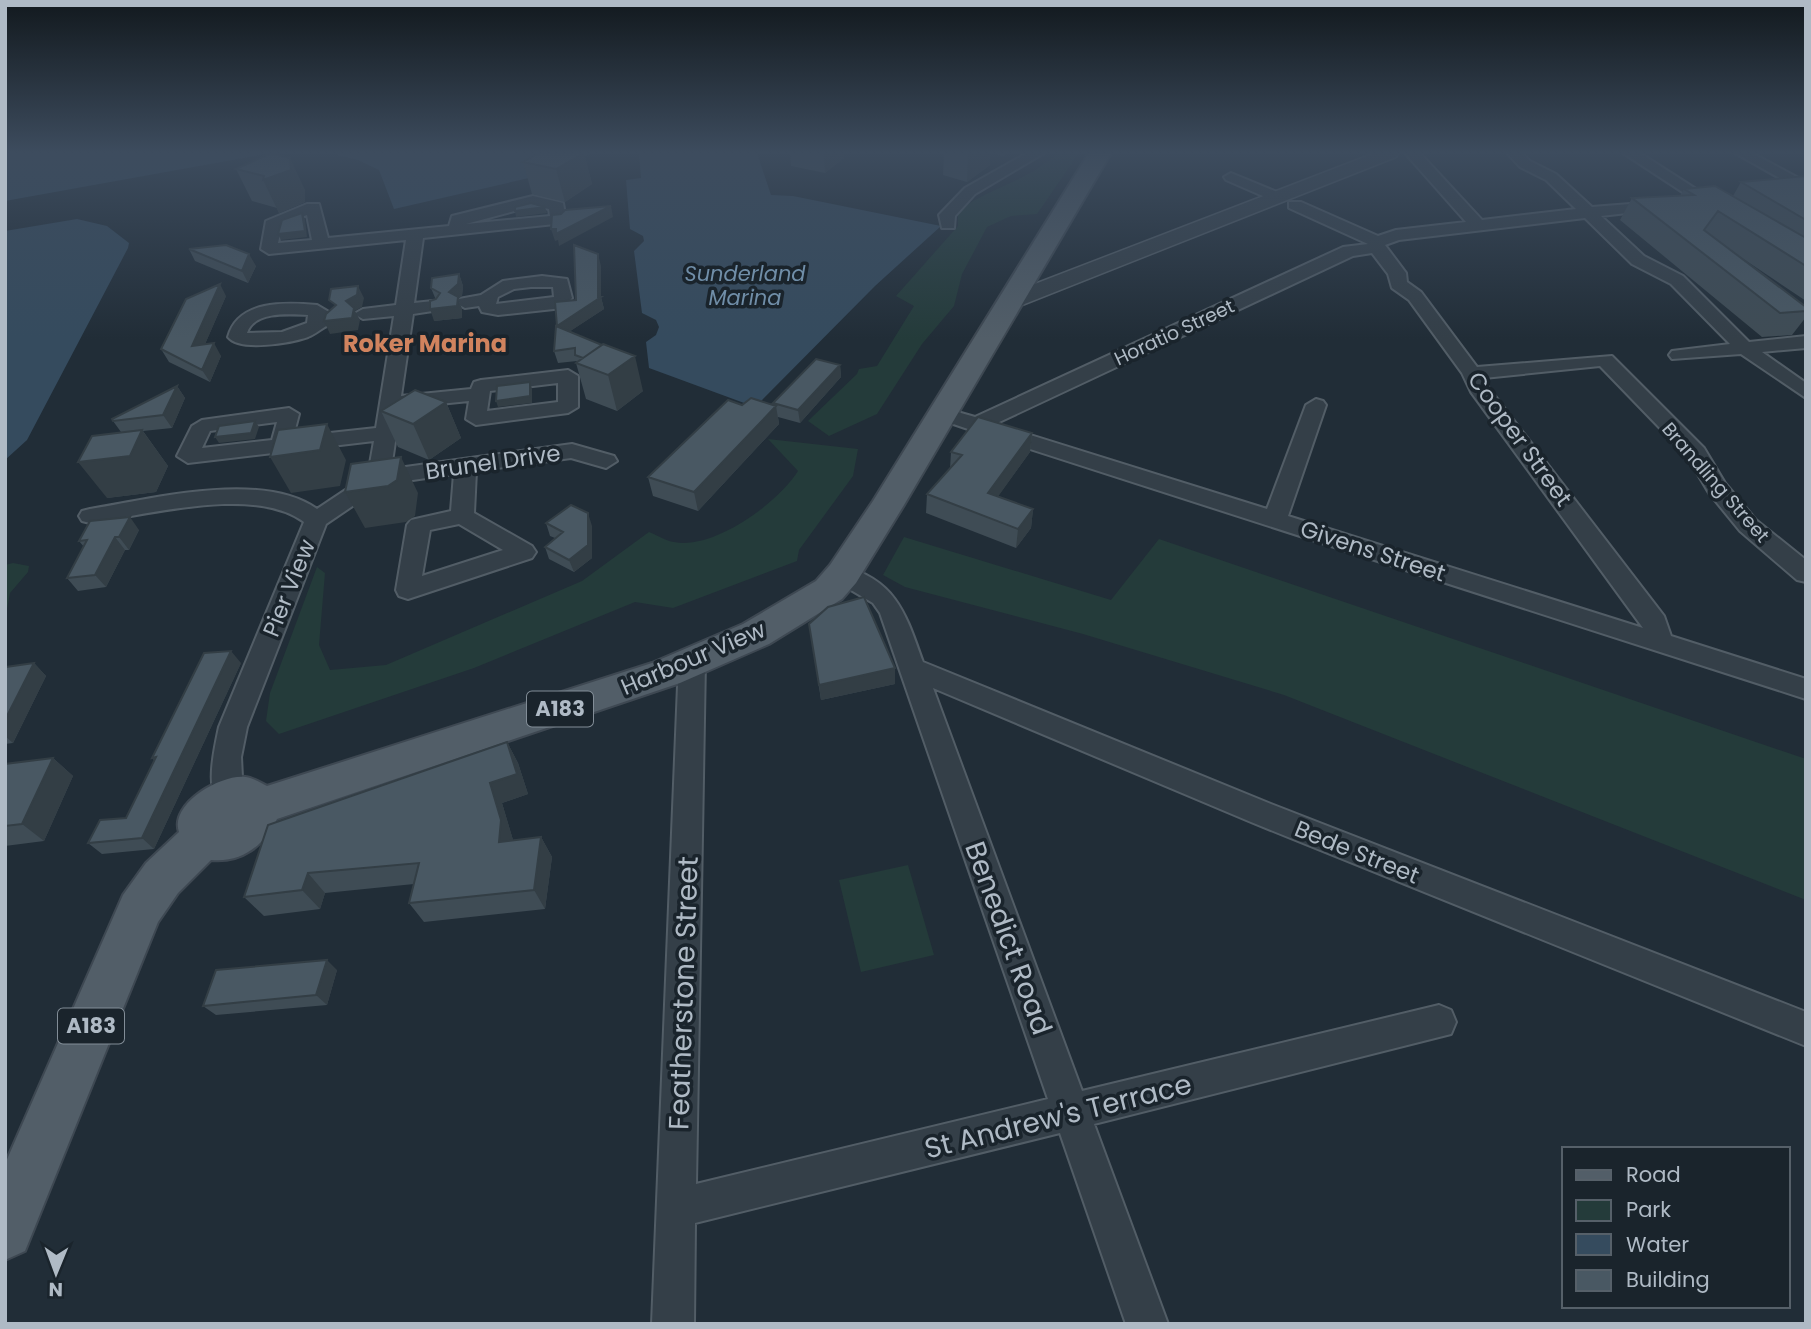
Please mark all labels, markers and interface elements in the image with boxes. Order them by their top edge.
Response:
water label: Sunderland Marina [684,259,806,312]
street label: Horatio Street [1110,293,1239,372]
district label: Roker Marina [343,327,507,360]
street label: Cooper Street [1460,365,1580,513]
street label: Brandling Street [1656,416,1776,548]
street label: Brunel Drive [424,437,562,487]
street label: Givens Street [1296,512,1450,590]
street label: Pier View [255,534,323,641]
street label: Harbour View [616,613,770,703]
road number: A183 [527,692,593,726]
street label: Bede Street [1290,813,1424,891]
street label: Benedict Road [955,836,1062,1040]
street label: Featherstone Street [659,856,708,1131]
road number: A183 [58,1009,124,1044]
street label: St Andrew's Terrace [921,1064,1196,1169]
legend [1562,1147,1790,1308]
text: Road [1626,1160,1681,1189]
text: Park [1626,1195,1671,1224]
text: Water [1626,1230,1689,1259]
north arrow [21,1238,91,1308]
text: Building [1626,1265,1710,1294]
text: N [48,1276,63,1303]

